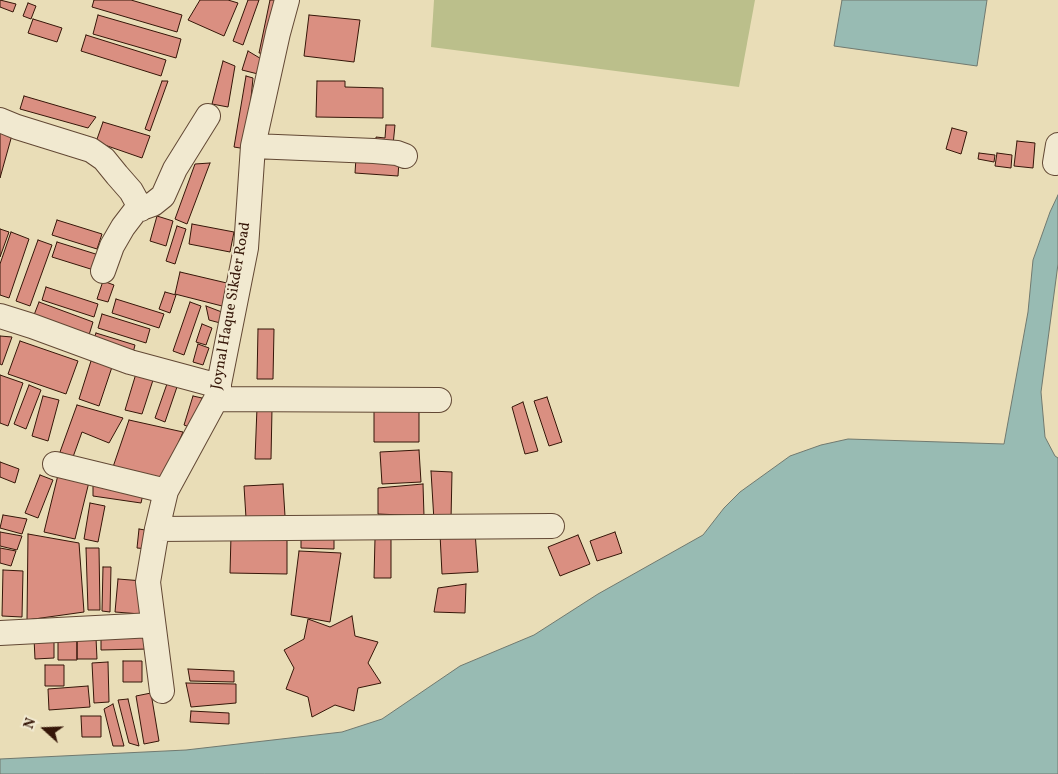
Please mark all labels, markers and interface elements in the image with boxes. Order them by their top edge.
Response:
street label: Joynal Haque Sikder Road [208,221,256,391]
north arrow [20,704,70,754]
text: N [20,716,41,732]

